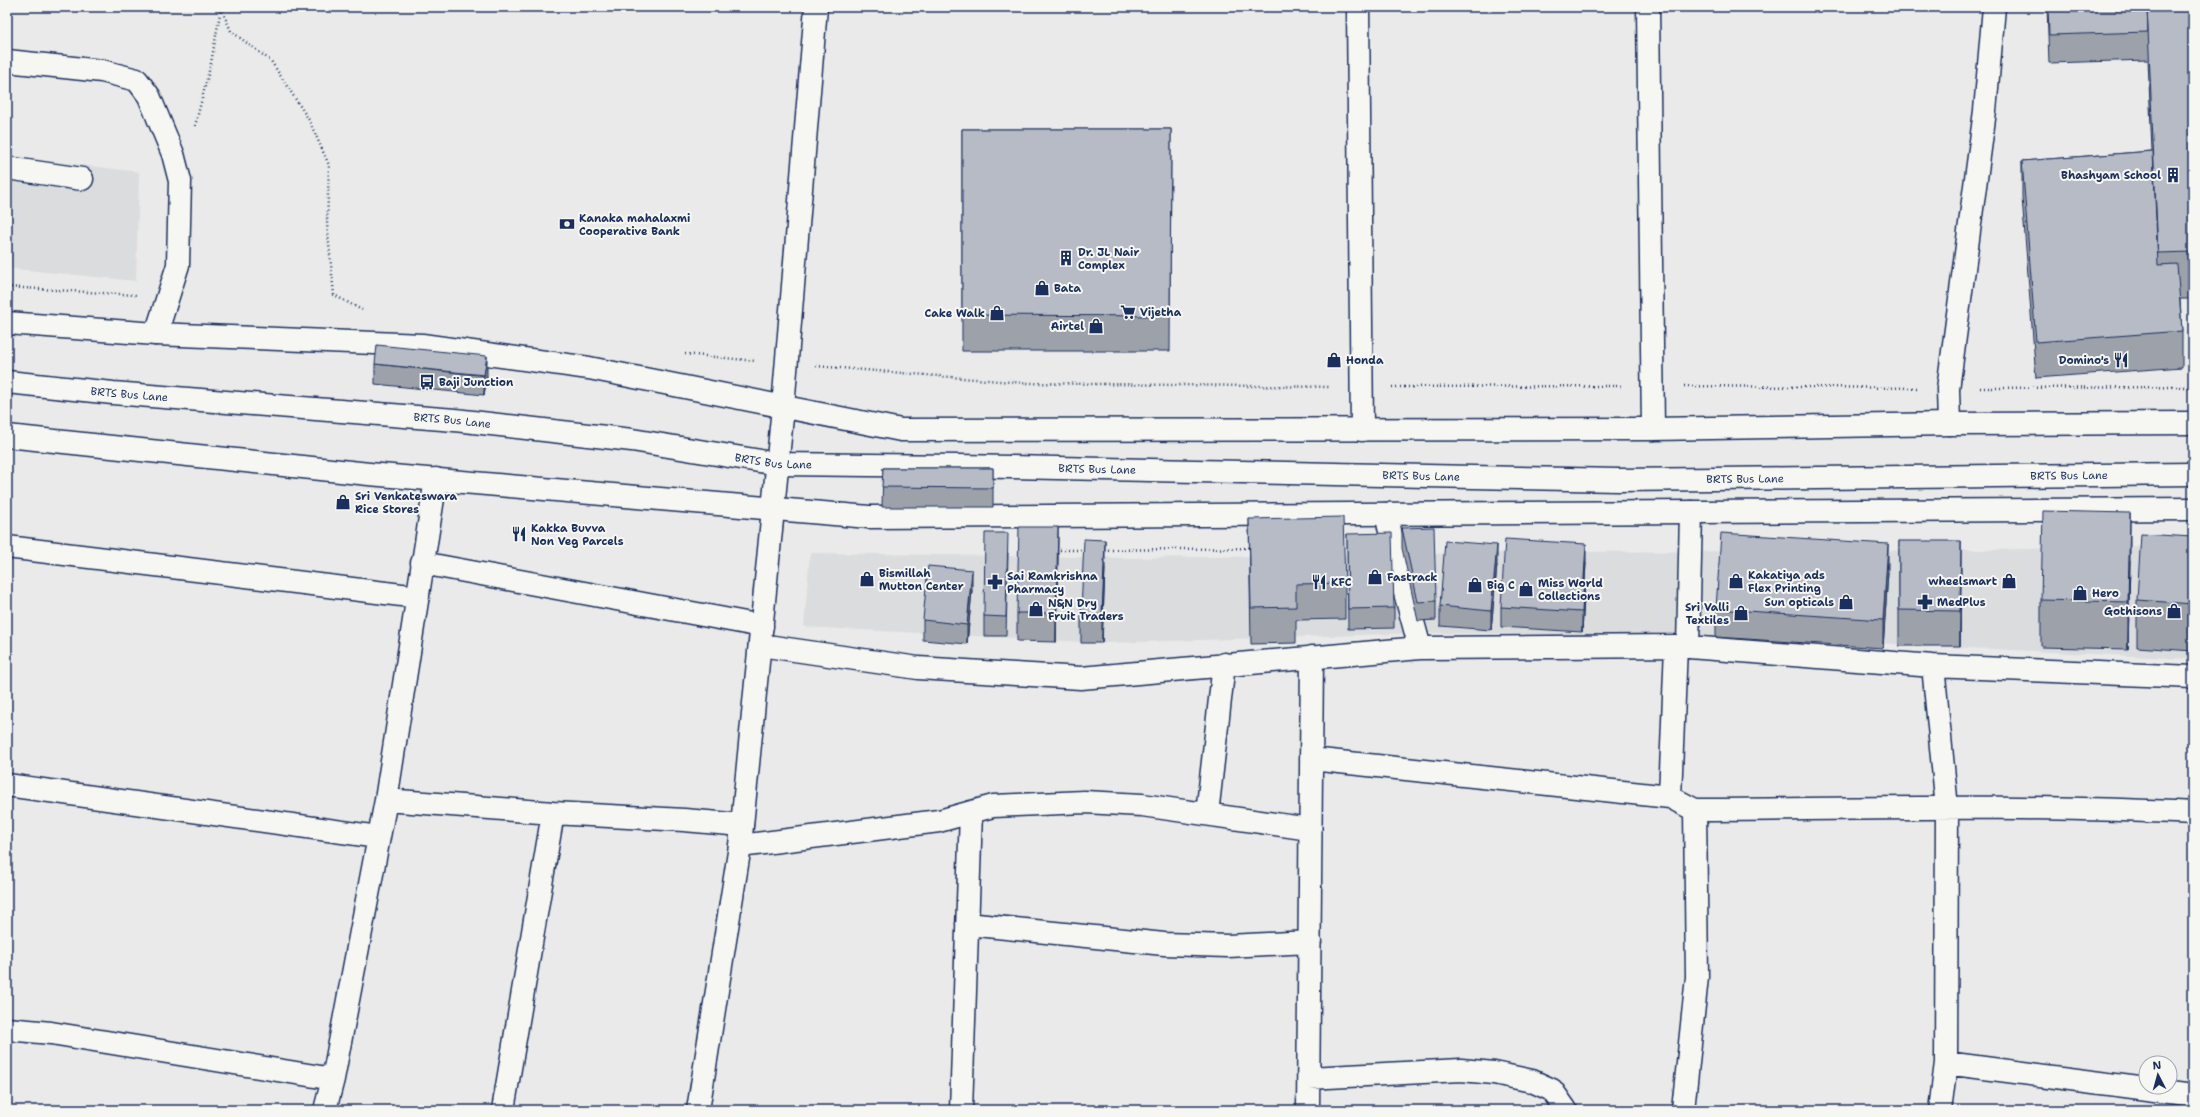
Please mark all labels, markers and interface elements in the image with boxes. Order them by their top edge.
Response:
building icon: Bhashyam School [2164,166,2182,184]
place label: Bhashyam School [2061,168,2161,183]
place label: Kanaka mahalaxmi Cooperative Bank [579,211,690,239]
bank icon: Kanaka mahalaxmi Cooperative Bank [558,215,576,233]
place label: Dr. JL Nair Complex [1078,245,1139,273]
building icon: Dr. JL Nair Complex [1057,249,1075,267]
shop icon: Bata [1033,279,1051,297]
place label: Bata [1054,281,1081,296]
supermarket icon: Vijetha [1119,303,1137,321]
shop icon: Cake Walk [988,304,1006,322]
place label: Vijetha [1140,305,1182,320]
place label: Cake Walk [925,306,985,321]
shop icon: Airtel [1087,317,1105,335]
place label: Airtel [1051,319,1084,334]
shop icon: Honda [1325,351,1343,369]
restaurant icon: Domino's [2112,351,2130,369]
place label: Honda [1346,353,1384,368]
place label: Domino's [2059,353,2109,368]
bus stop icon: Baji Junction [418,373,436,391]
place label: Baji Junction [439,375,514,390]
street label: BRTS Bus Lane [90,383,169,405]
street label: BRTS Bus Lane [413,409,492,432]
street label: BRTS Bus Lane [734,450,812,472]
street label: BRTS Bus Lane [1058,461,1136,477]
street label: BRTS Bus Lane [1382,467,1460,484]
street label: BRTS Bus Lane [2030,467,2108,483]
street label: BRTS Bus Lane [1706,471,1784,487]
place label: Sri Venkateswara Rice Stores [355,489,457,517]
shop icon: Sri Venkateswara Rice Stores [334,493,352,511]
place label: Kakka Buvva Non Veg Parcels [531,521,624,549]
restaurant icon: Kakka Buvva Non Veg Parcels [510,525,528,543]
place label: Bismillah Mutton Center [879,566,964,594]
shop icon: Fastrack [1366,568,1384,586]
place label: Kakatiya ads Flex Printing [1748,568,1825,596]
place label: Sai Ramkrishna Pharmacy [1007,569,1098,597]
shop icon: Bismillah Mutton Center [858,570,876,588]
place label: Fastrack [1387,570,1438,585]
shop icon: Kakatiya ads Flex Printing [1727,572,1745,590]
shop icon: wheelsmart [2000,572,2018,590]
pharmacy icon: Sai Ramkrishna Pharmacy [986,573,1004,591]
restaurant icon: KFC [1310,573,1328,591]
place label: wheelsmart [1928,574,1998,589]
place label: KFC [1331,575,1352,590]
shop icon: Big C [1466,576,1484,594]
place label: Miss World Collections [1538,576,1603,604]
place label: Big C [1487,578,1515,593]
shop icon: Miss World Collections [1517,580,1535,598]
shop icon: Hero [2071,584,2089,602]
place label: Hero [2092,586,2119,601]
shop icon: Sun opticals [1837,593,1855,611]
pharmacy icon: MedPlus [1916,593,1934,611]
place label: Sun opticals [1765,595,1834,610]
place label: MedPlus [1937,595,1986,610]
place label: N&N Dry Fruit Traders [1048,596,1124,624]
shop icon: N&N Dry Fruit Traders [1027,600,1045,618]
place label: Sri Valli Textiles [1685,600,1729,628]
shop icon: Gothisons [2165,602,2183,620]
shop icon: Sri Valli Textiles [1732,604,1750,622]
place label: Gothisons [2104,604,2162,619]
north arrow [2138,1055,2178,1095]
text: N [2152,1058,2162,1073]

